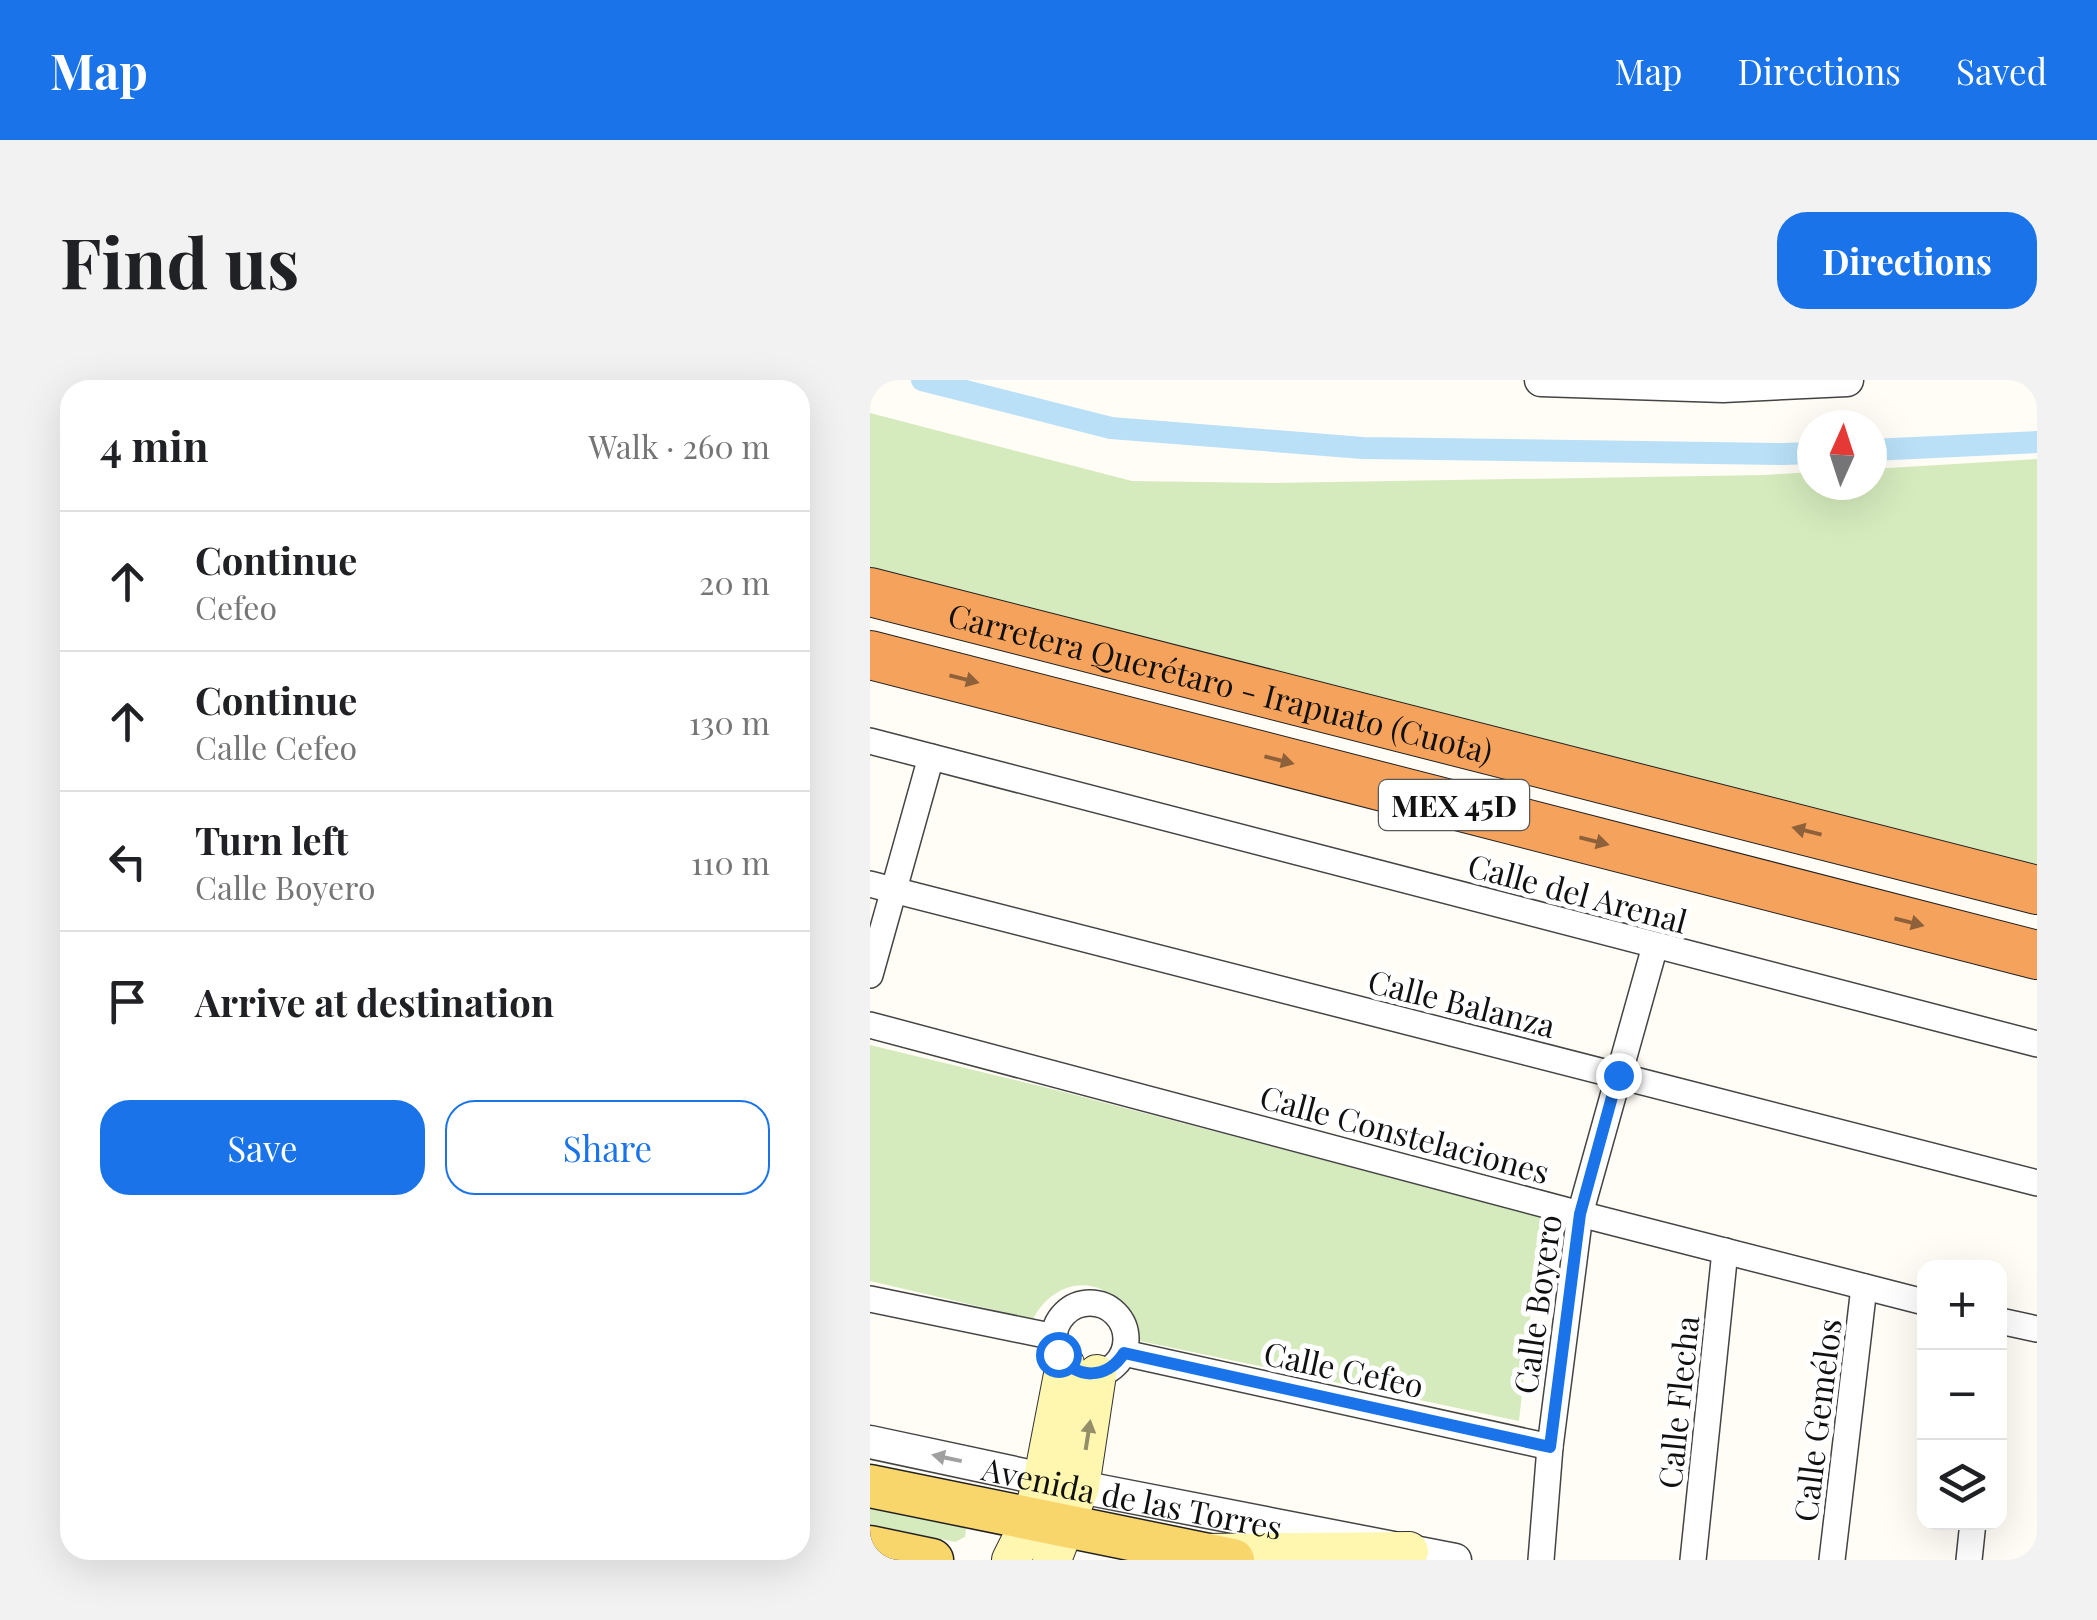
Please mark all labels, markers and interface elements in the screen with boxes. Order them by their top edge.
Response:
text: Map [50,38,148,102]
text: Map [1614,47,1682,94]
text: Directions [1737,47,1901,94]
text: Saved [1956,47,2047,94]
button: Directions [1777,212,2037,309]
text: Find us [60,213,299,307]
north arrow [1797,410,1887,500]
text: 4 min [100,417,209,473]
text: Walk · 260 m [588,424,770,467]
text: Continue [195,534,357,585]
icon: ahead [100,554,155,609]
text: 20 m [699,560,770,603]
text: Cefeo [195,585,277,628]
street label: Carretera Querétaro - Irapuato (Cuota) [944,591,1497,772]
one-way arrow [949,672,980,687]
text: Continue [195,674,357,725]
icon: ahead [100,694,155,749]
text: 130 m [689,700,770,743]
text: Calle Cefeo [195,725,357,768]
one-way arrow [1264,753,1295,768]
road number: MEX 45D [1379,780,1529,830]
text: Turn left [195,814,348,865]
one-way arrow [1791,823,1822,838]
icon: left [100,834,155,889]
one-way arrow [1579,834,1610,849]
text: 110 m [691,840,770,883]
street label: Calle del Arenal [1464,842,1692,942]
text: Calle Boyero [195,865,375,908]
one-way arrow [1894,914,1925,930]
street label: Calle Balanza [1364,958,1560,1046]
icon: arrive [100,974,155,1029]
text: Arrive at destination [195,976,554,1027]
route end [1596,1053,1642,1099]
street label: Calle Constelaciones [1256,1074,1554,1192]
button: Save [100,1100,425,1195]
button: Share [445,1100,770,1195]
street label: Calle Boyero [1502,1212,1570,1396]
map controls [1917,1260,2007,1530]
button: + [1917,1260,2007,1350]
street label: Calle Flecha [1647,1313,1707,1490]
street label: Calle Gemélos [1782,1316,1850,1524]
street label: Calle Cefeo [1260,1330,1428,1406]
route start [1036,1332,1082,1378]
button: − [1917,1350,2007,1440]
one-way arrow [1081,1418,1096,1450]
button: layers [1917,1440,2007,1530]
street label: Avenida de las Torres [977,1445,1286,1547]
one-way arrow [931,1450,962,1466]

